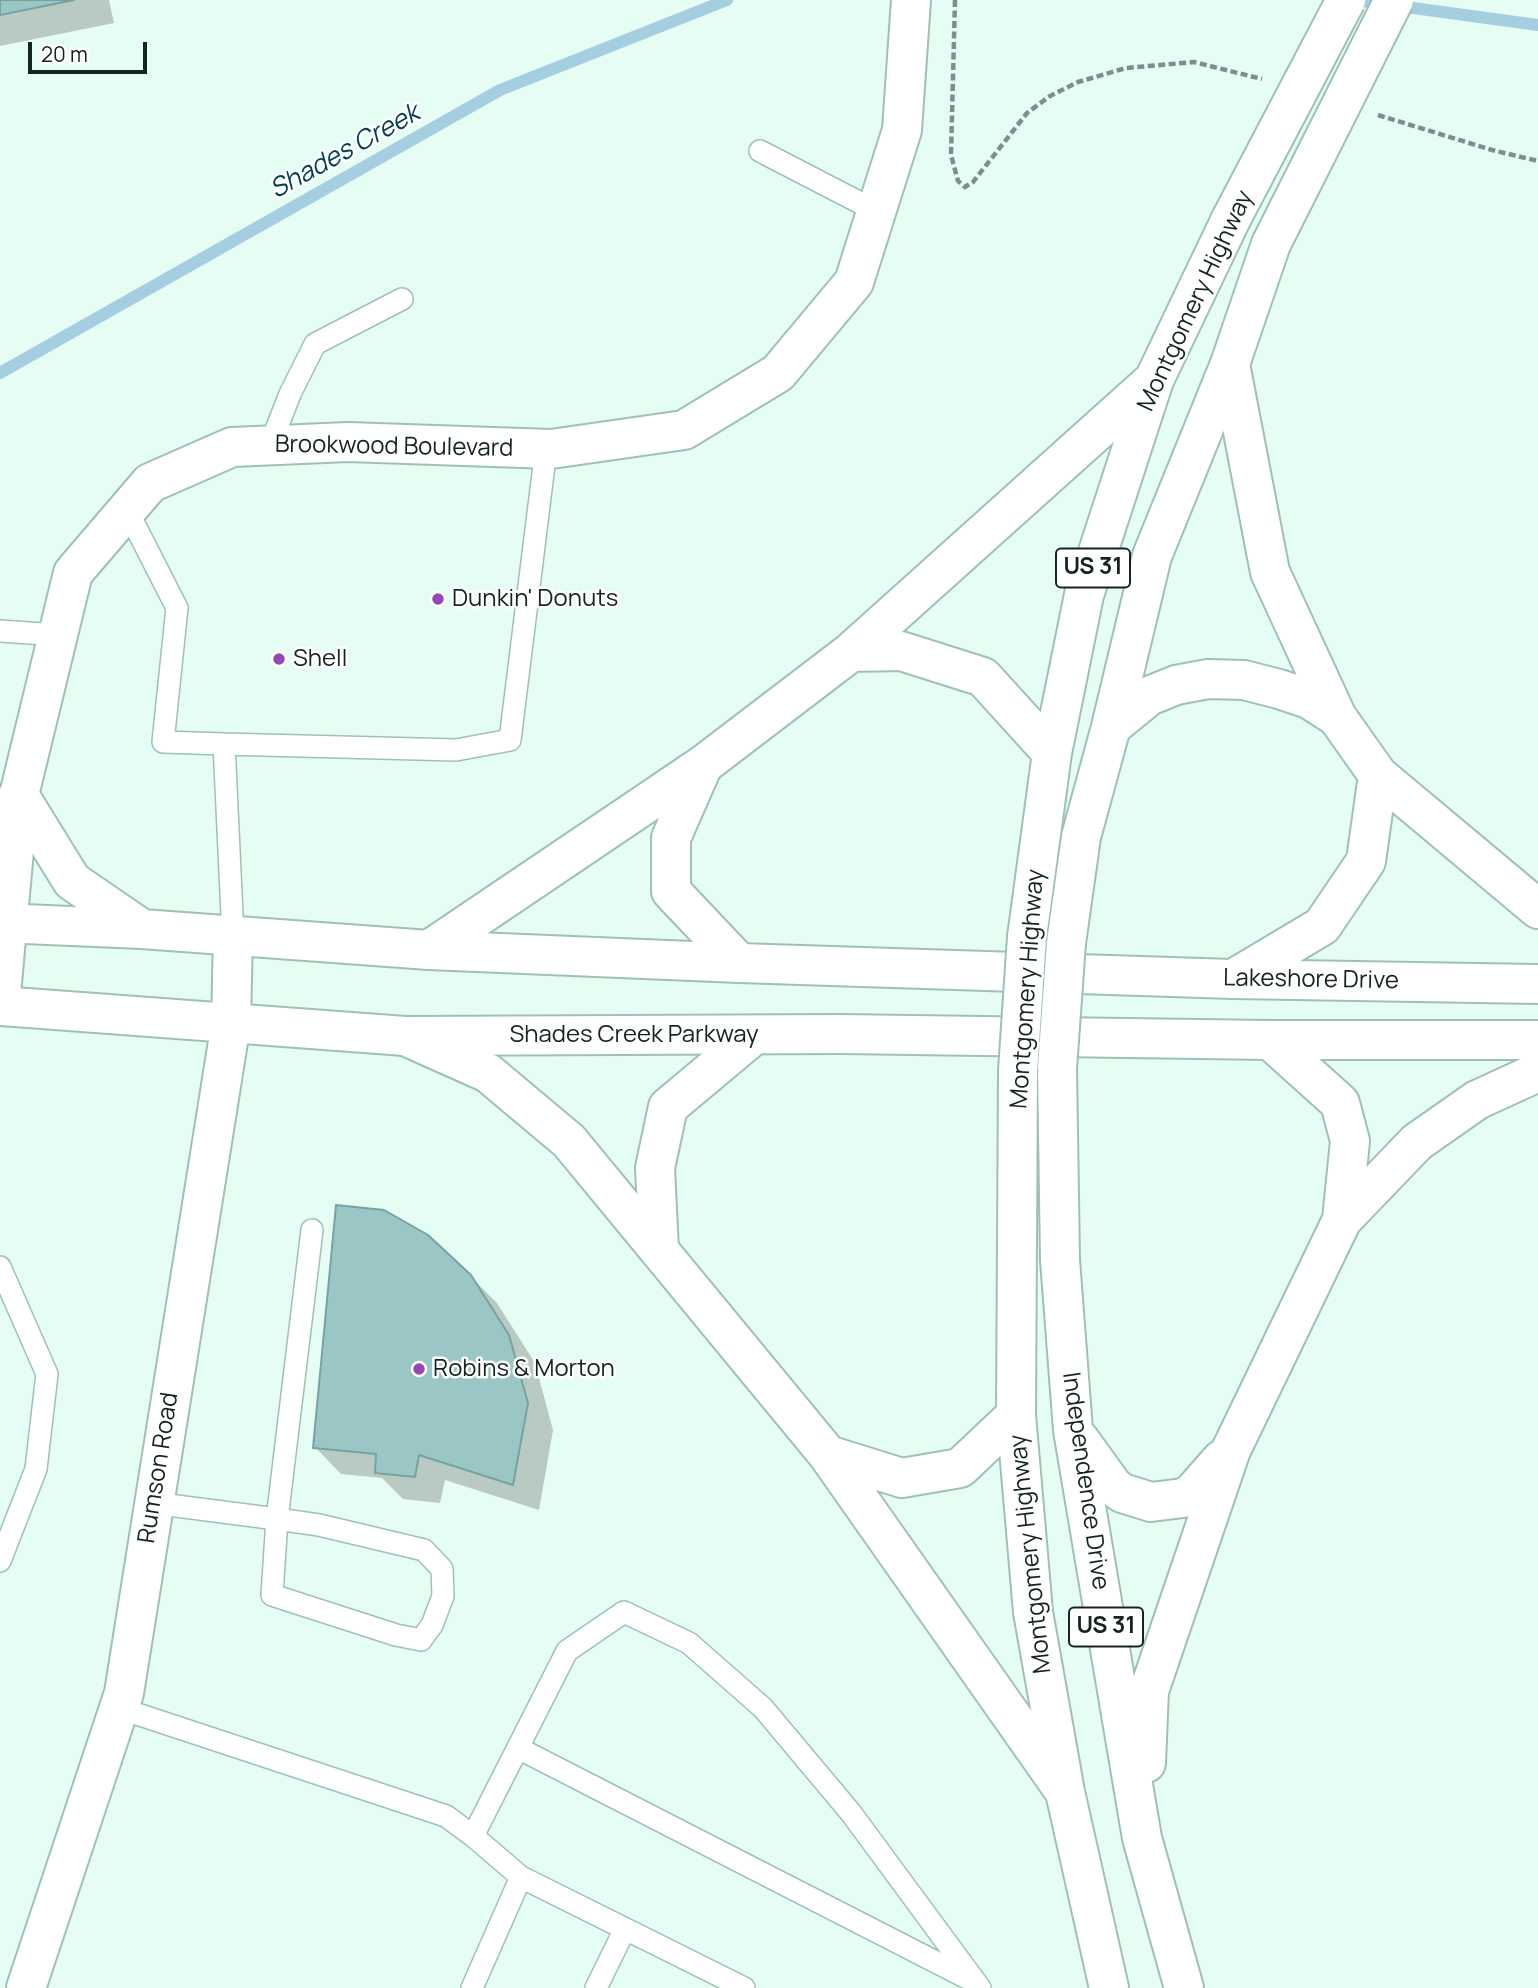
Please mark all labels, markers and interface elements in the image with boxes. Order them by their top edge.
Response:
scale bar [32,28,150,72]
text: 20 m [41,40,88,68]
water label: Shades Creek [265,98,425,206]
street label: Montgomery Highway [1132,186,1260,416]
street label: Brookwood Boulevard [275,431,513,463]
road number: US 31 [1056,548,1130,588]
place label: Dunkin' Donuts [452,585,618,613]
marker: Dunkin' Donuts [430,591,446,607]
place label: Shell [293,645,347,673]
marker: Shell [271,651,287,667]
street label: Montgomery Highway [1005,868,1051,1110]
street label: Lakeshore Drive [1223,964,1399,996]
street label: Shades Creek Parkway [509,1021,759,1049]
place label: Robins & Morton [433,1355,615,1383]
marker: Robins & Morton [411,1361,427,1377]
street label: Independence Drive [1055,1370,1115,1592]
street label: Rumson Road [133,1390,185,1546]
street label: Montgomery Highway [1004,1433,1058,1675]
road number: US 31 [1069,1608,1143,1646]

